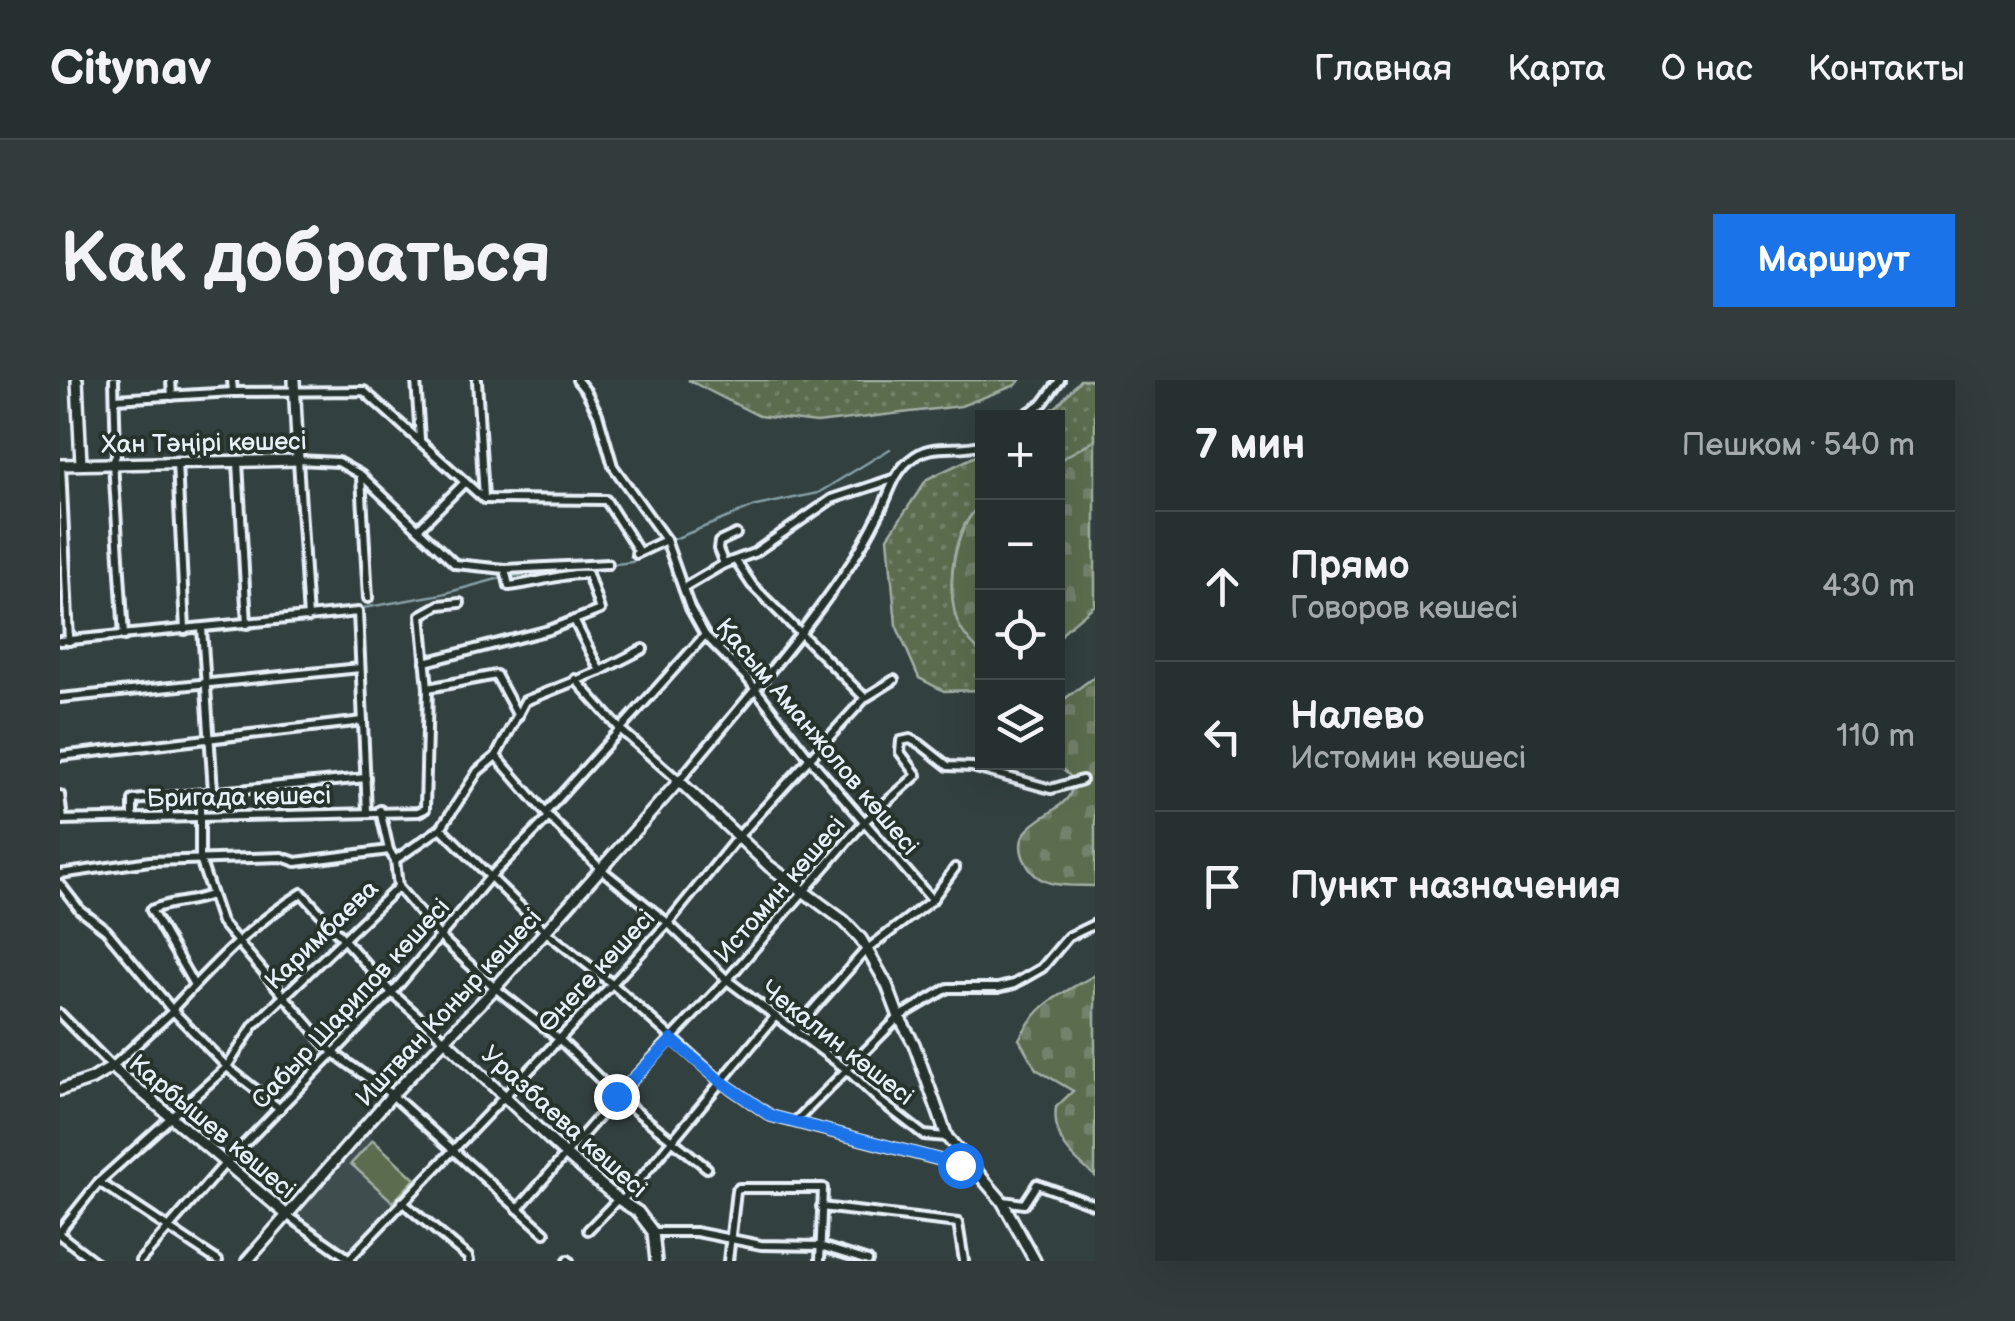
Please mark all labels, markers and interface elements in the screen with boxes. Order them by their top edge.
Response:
text: Citynav [50,41,211,98]
text: Главная [1314,48,1452,91]
text: Карта [1507,48,1606,91]
text: О нас [1661,48,1753,91]
text: Контакты [1808,48,1965,91]
button: Маршрут [1713,214,1955,307]
text: Как добраться [60,218,551,302]
map controls [975,410,1065,770]
button: + [975,410,1065,500]
text: 7 мин [1195,420,1305,471]
street label: Хан Тәңірі көшесі [101,426,307,461]
text: Пешком · 540 m [1682,426,1915,465]
button: − [975,500,1065,590]
text: Прямо [1290,544,1409,589]
icon: ahead [1195,559,1250,614]
text: 430 m [1822,567,1915,606]
text: Говоров көшесі [1290,589,1518,628]
button: locate [975,590,1065,680]
street label: Қасым Аманжолов көшесі [709,612,925,862]
button: layers [975,680,1065,770]
text: Налево [1290,694,1425,739]
icon: left [1195,709,1250,764]
text: 110 m [1836,717,1915,756]
text: Истомин көшесі [1290,739,1526,778]
street label: Бригада көшесі [147,780,331,815]
street label: Истомин көшесі [708,810,852,970]
icon: arrive [1195,859,1250,914]
text: Пункт назначения [1290,864,1621,909]
street label: Каримбаева [259,873,385,997]
street label: Сабыр Шарипов көшесі [245,892,457,1116]
street label: Иштван Коныр көшесі [350,903,549,1113]
street label: Өнеге көшесі [532,903,662,1039]
street label: Чекалин көшесі [754,974,920,1113]
street label: Уразбаева көшесі [475,1039,653,1205]
street label: Карбышев көшесі [122,1048,302,1206]
route end [594,1074,640,1120]
route start [938,1143,984,1189]

